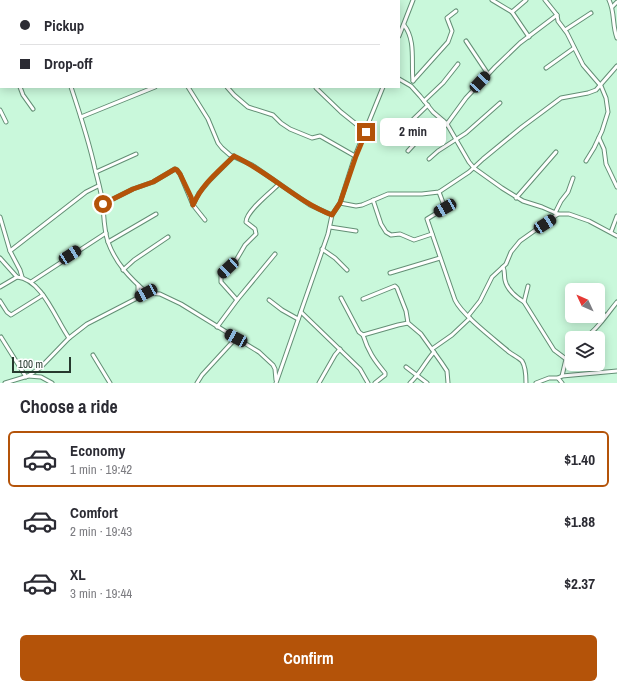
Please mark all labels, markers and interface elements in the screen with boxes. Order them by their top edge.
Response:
text: Pickup [44,15,84,36]
text: Drop-off [44,53,93,74]
car [467,69,493,95]
callout: 2 min [380,118,446,146]
route end [357,123,375,141]
text: 2 min [399,123,427,140]
route start [94,195,112,213]
car [432,197,458,219]
car [532,212,558,236]
car [57,243,83,267]
car [215,255,241,281]
car [133,282,159,304]
north arrow [565,283,605,323]
map controls [565,283,605,371]
car [223,327,249,349]
button: layers [565,331,605,371]
scale bar [12,355,71,374]
text: 100 m [18,357,43,371]
text: Choose a ride [20,394,118,419]
text: Economy [70,440,125,461]
icon: car [22,441,58,477]
text: $1.40 [564,449,595,470]
text: 1 min · 19:42 [70,461,132,478]
text: Comfort [70,502,118,523]
icon: car [22,503,58,539]
text: $1.88 [564,511,595,532]
text: 2 min · 19:43 [70,523,132,540]
text: XL [70,564,86,585]
icon: car [22,565,58,601]
text: $2.37 [564,573,595,594]
text: 3 min · 19:44 [70,585,132,602]
button: Confirm [20,635,597,681]

